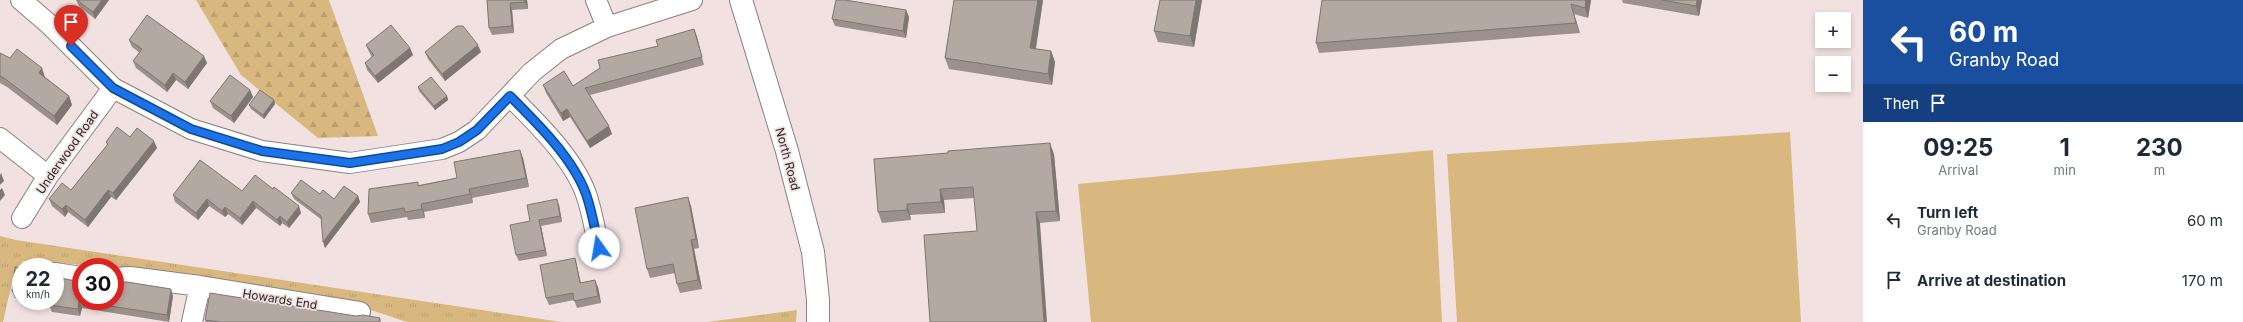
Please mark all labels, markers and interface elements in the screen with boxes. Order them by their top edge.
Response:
pin [54,5,88,46]
icon: arrive [60,11,82,33]
map controls [1815,12,1851,92]
button: + [1815,12,1851,48]
text: 60 m [1949,15,2018,49]
icon: left [1883,16,1935,68]
text: Granby Road [1949,49,2059,70]
button: − [1815,56,1851,92]
icon: arrive [1927,92,1949,114]
text: Then [1883,94,1919,113]
street label: Underwood Road [33,107,101,197]
street label: North Road [772,126,804,192]
text: 09:25 [1923,133,1993,162]
text: 1 [2060,133,2070,162]
text: 230 [2136,133,2183,162]
text: Arrival [1938,162,1978,178]
text: min [2054,162,2076,178]
text: m [2154,162,2165,178]
text: Turn left [1917,203,1978,222]
icon: left [1883,209,1905,231]
text: 60 m [2187,211,2223,230]
text: Granby Road [1917,222,1997,238]
position arrow [578,227,620,269]
speed limit sign: 30 [72,258,124,310]
text: 22 [25,267,51,291]
icon: arrive [1883,269,1905,291]
text: Arrive at destination [1917,271,2066,290]
text: 170 m [2182,271,2223,290]
street label: Howards End [242,286,318,312]
text: km/h [26,288,50,300]

